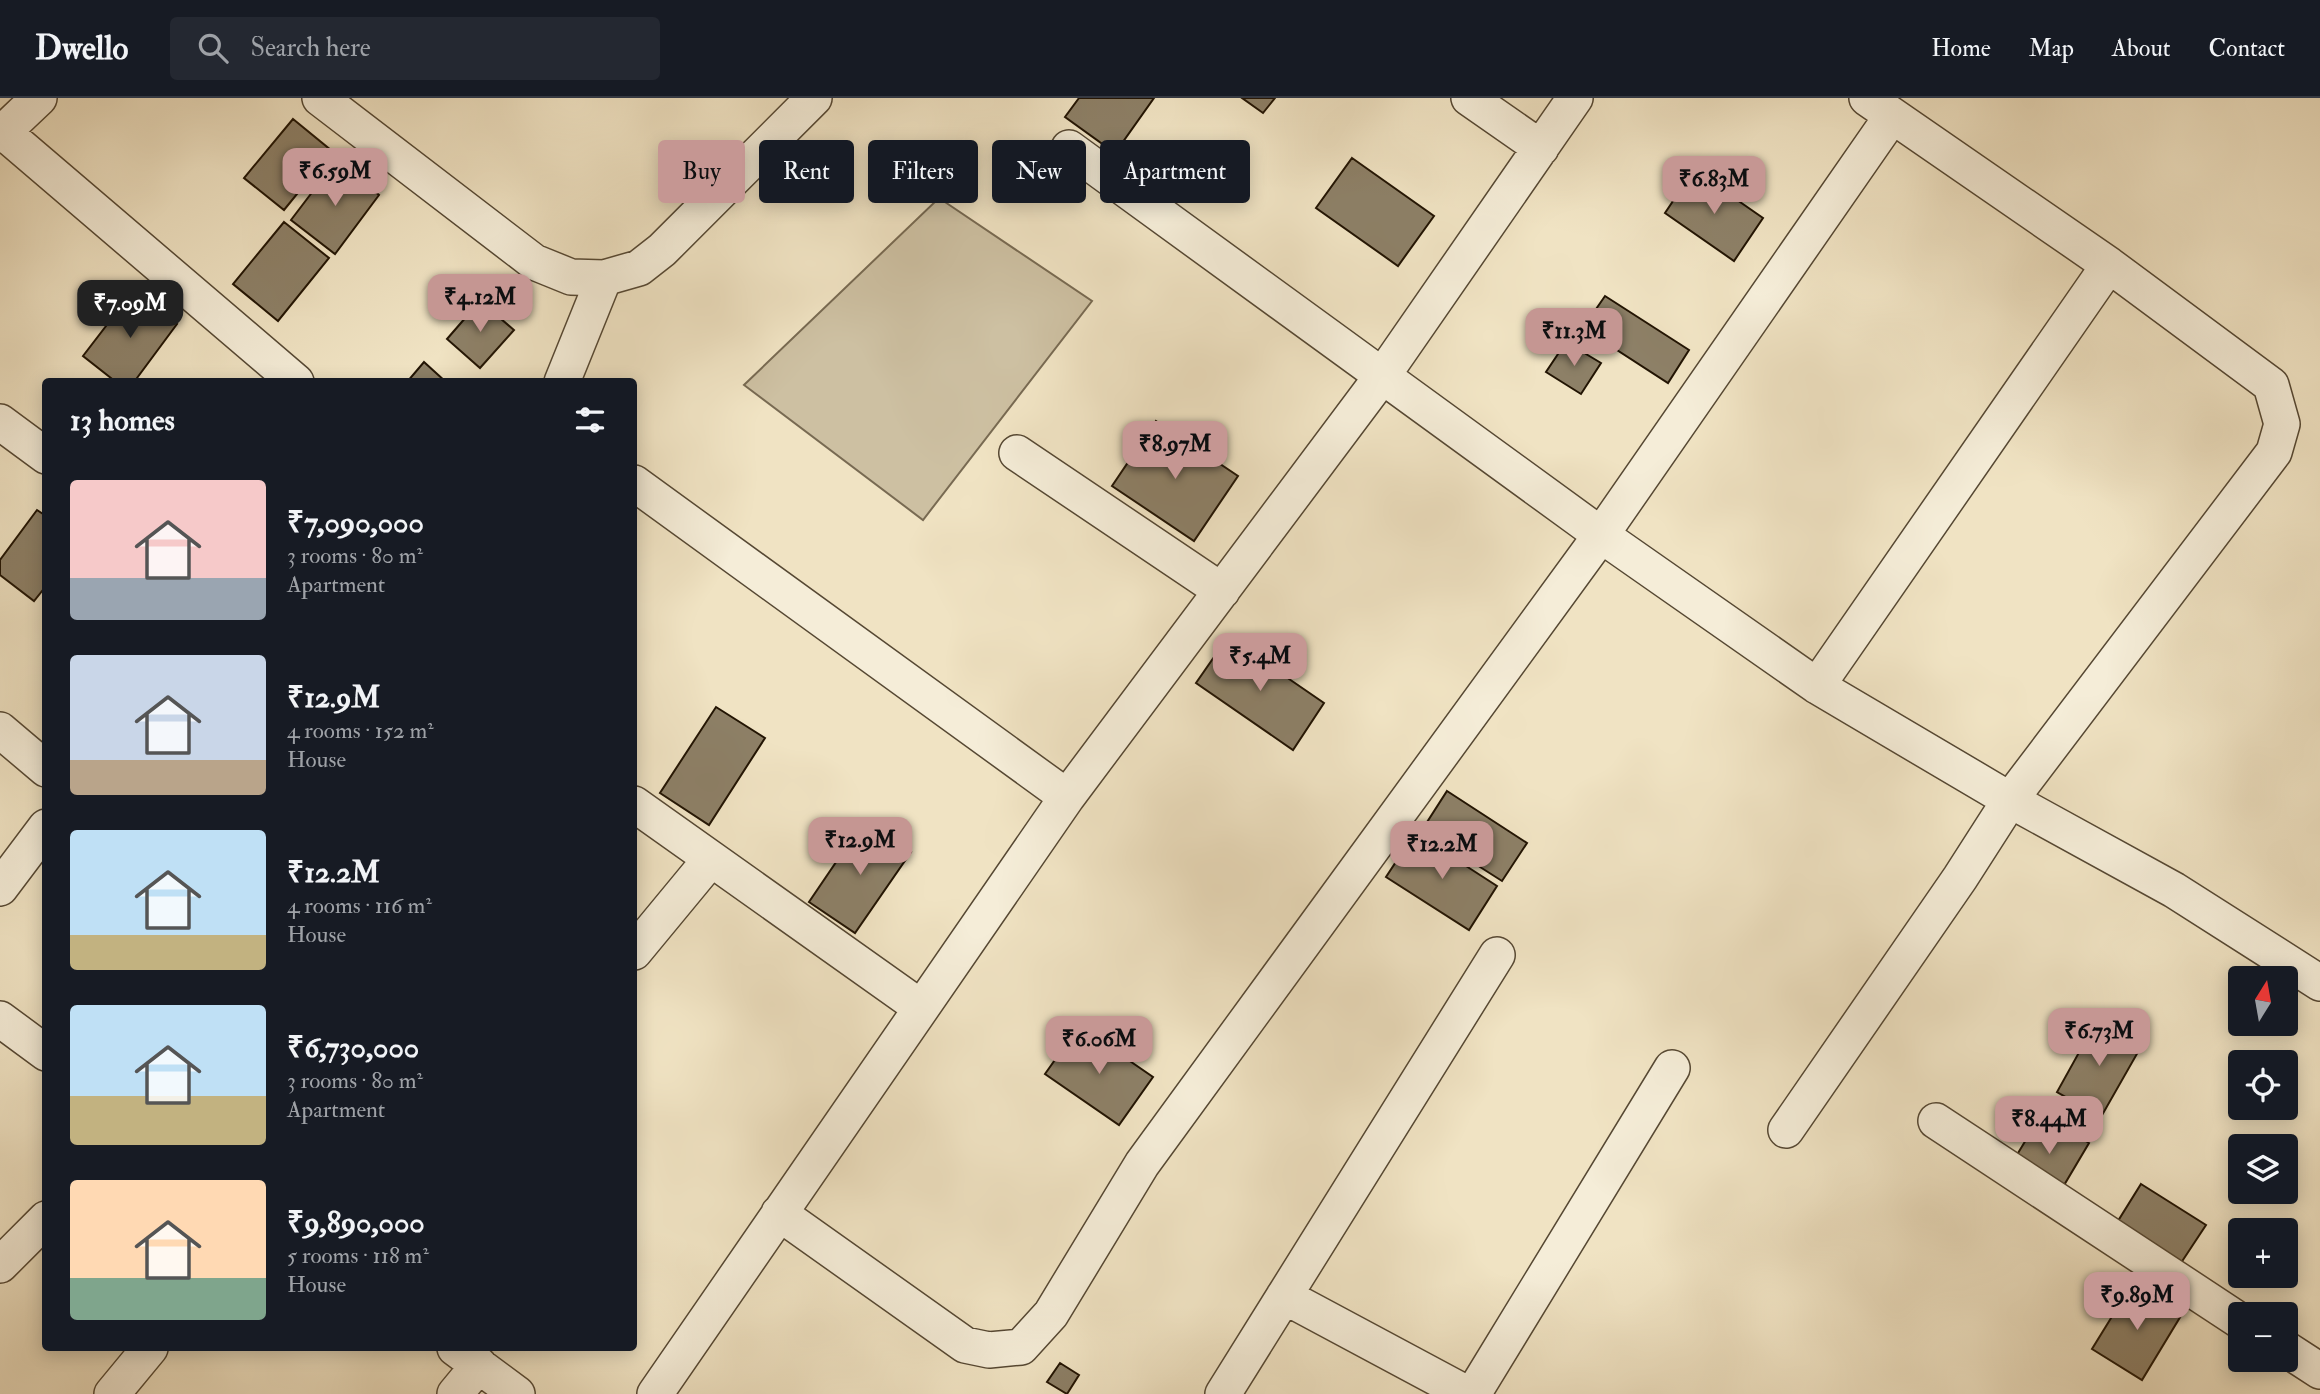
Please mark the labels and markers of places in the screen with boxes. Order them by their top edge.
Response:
pin: ₹6.59M [278,148,392,208]
pin: ₹6.83M [1657,156,1771,216]
pin: ₹4.12M [423,274,537,334]
pin: ₹7.09M [73,280,187,340]
pin: ₹11.3M [1517,308,1631,368]
pin: ₹8.97M [1118,422,1232,481]
pin: ₹5.4M [1211,634,1309,693]
pin: ₹12.9M [803,818,917,877]
pin: ₹12.2M [1385,822,1499,881]
pin: ₹6.73M [2042,1009,2156,1068]
pin: ₹6.06M [1042,1016,1156,1076]
pin: ₹8.44M [1992,1096,2106,1156]
pin: ₹9.89M [2080,1272,2194,1332]

